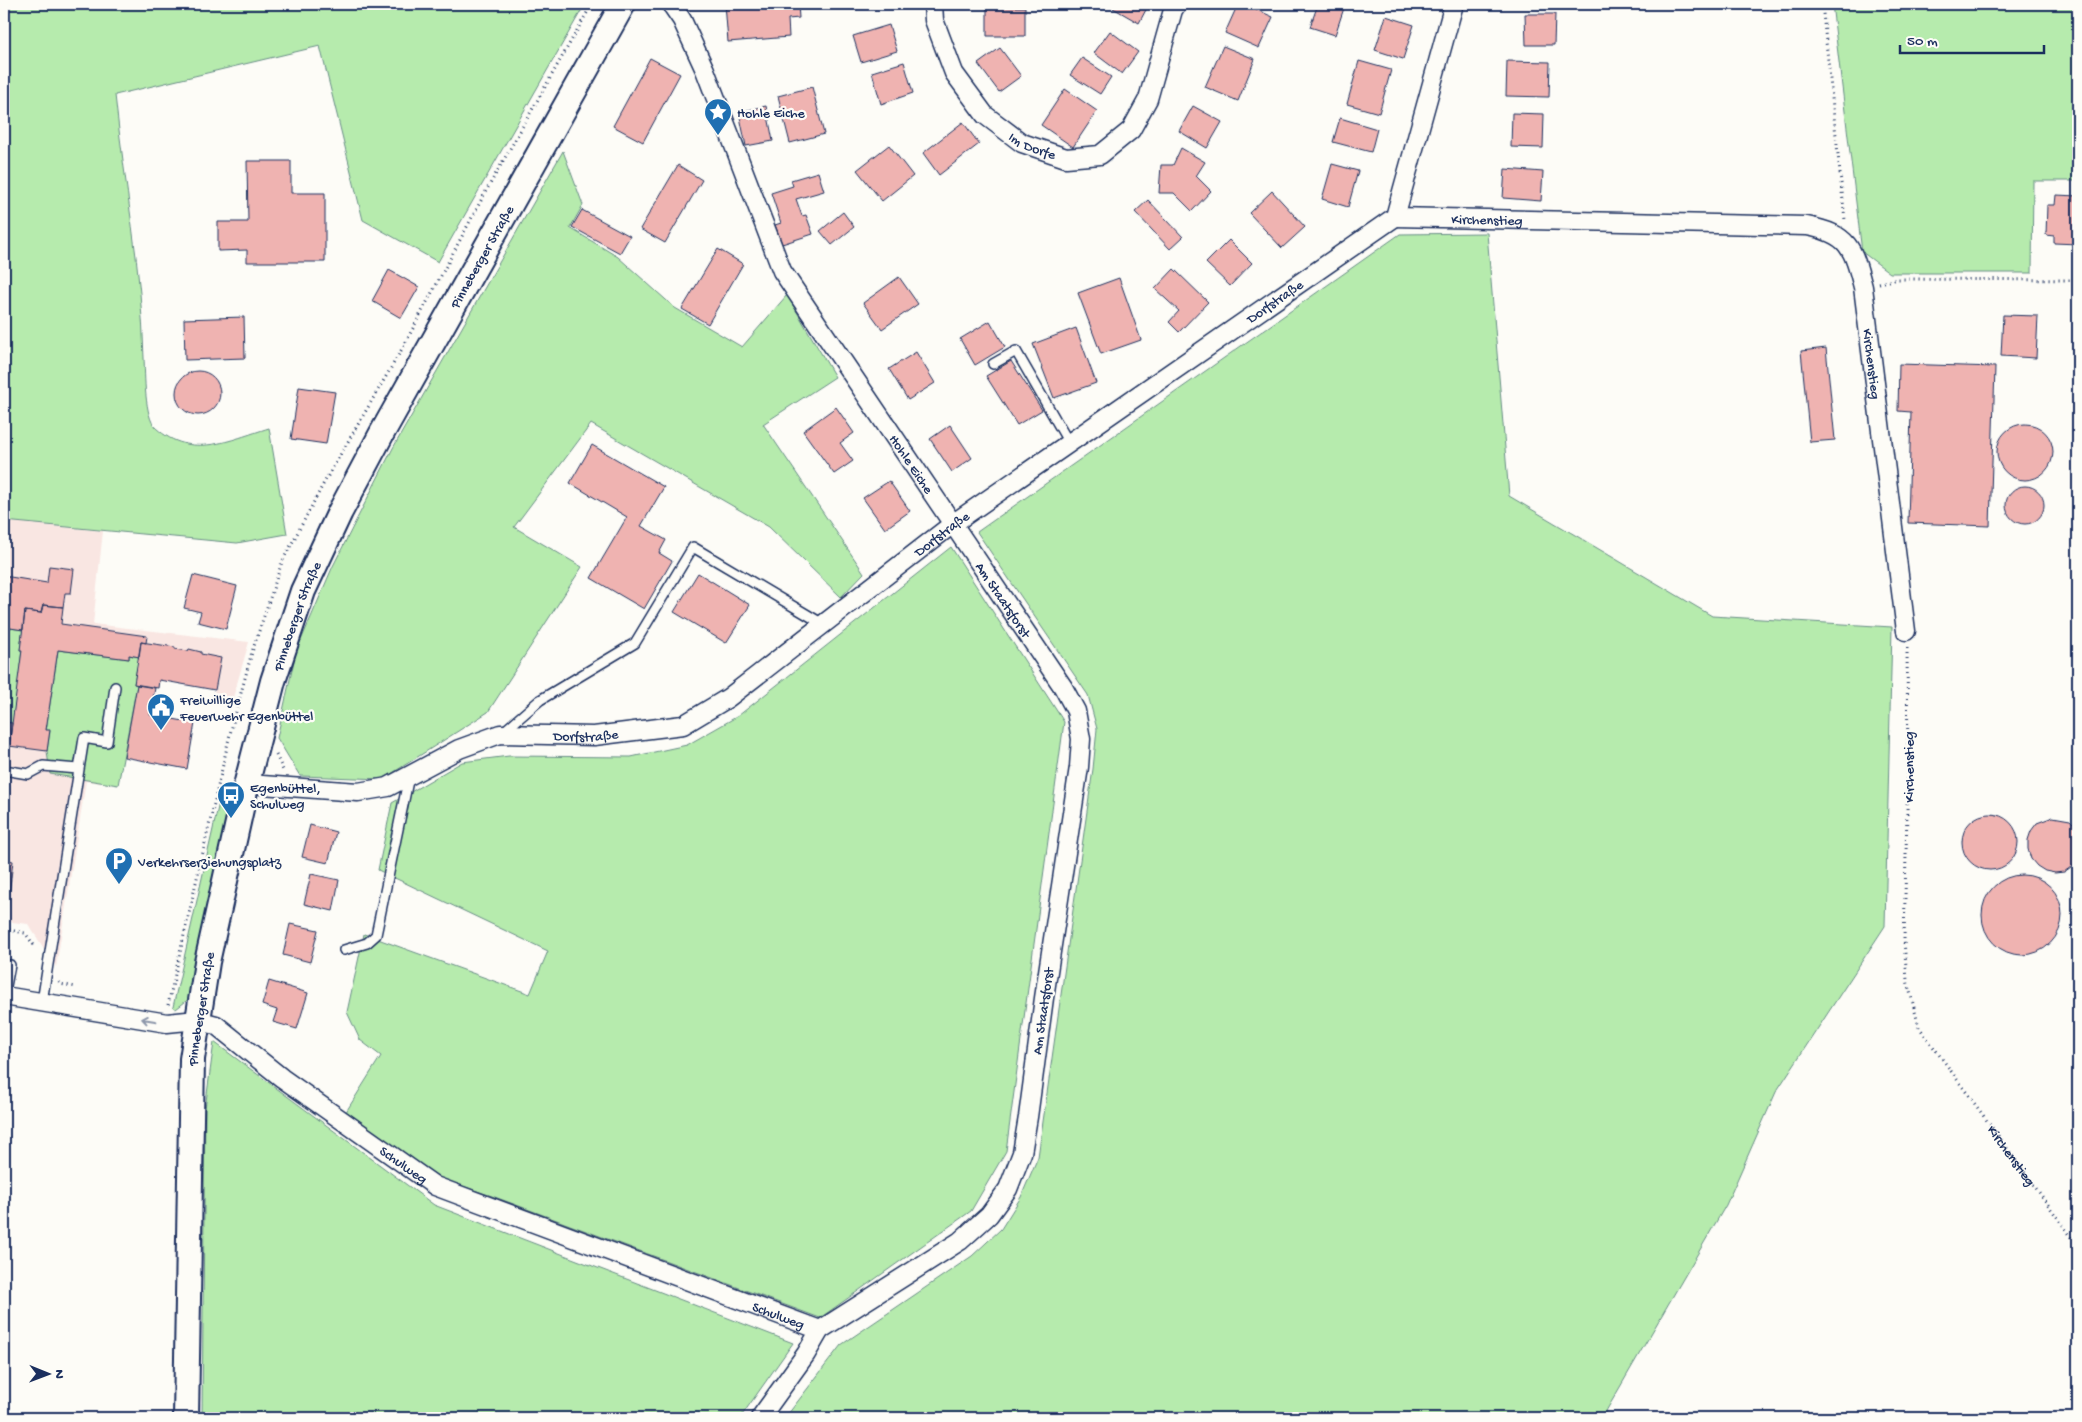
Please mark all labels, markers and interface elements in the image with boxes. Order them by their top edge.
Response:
scale bar [1900,22,2043,54]
text: 50 m [1907,33,1938,51]
place icon: Hohle Eiche [703,97,733,136]
place label: Hohle Eiche [737,106,805,123]
street label: Im Dorfe [1004,130,1058,165]
street label: Pinneberger Straße [447,203,519,313]
street label: Kirchenstieg [1451,212,1523,231]
street label: Dorfstraße [1243,277,1308,329]
street label: Kirchenstieg [1857,328,1883,400]
street label: Hohle Eiche [884,432,936,498]
street label: Dorfstraße [911,508,974,562]
street label: Pinneberger Straße [271,559,327,674]
street label: Am Staatsforst [970,560,1034,643]
public building icon: Freiwillige Feuerwehr Egenbüttel [146,692,176,731]
place label: Freiwillige Feuerwehr Egenbüttel [179,693,313,726]
street label: Dorfstraße [552,727,620,747]
street label: Kirchenstieg [1902,731,1919,802]
bus stop icon: Egenbüttel, Schulweg [216,780,246,819]
place label: Egenbüttel, Schulweg [250,781,321,814]
parking icon: Verkehrserziehungsplatz [104,846,134,885]
place label: Verkehrserziehungsplatz [137,855,282,872]
street label: Pinneberger Straße [186,950,220,1067]
street label: Am Staatsforst [1030,966,1059,1056]
one-way arrow [142,1015,158,1025]
street label: Kirchenstieg [1982,1123,2038,1190]
street label: Schulweg [375,1143,430,1189]
street label: Schulweg [749,1299,806,1334]
north arrow [22,1350,72,1400]
text: N [50,1369,67,1379]

